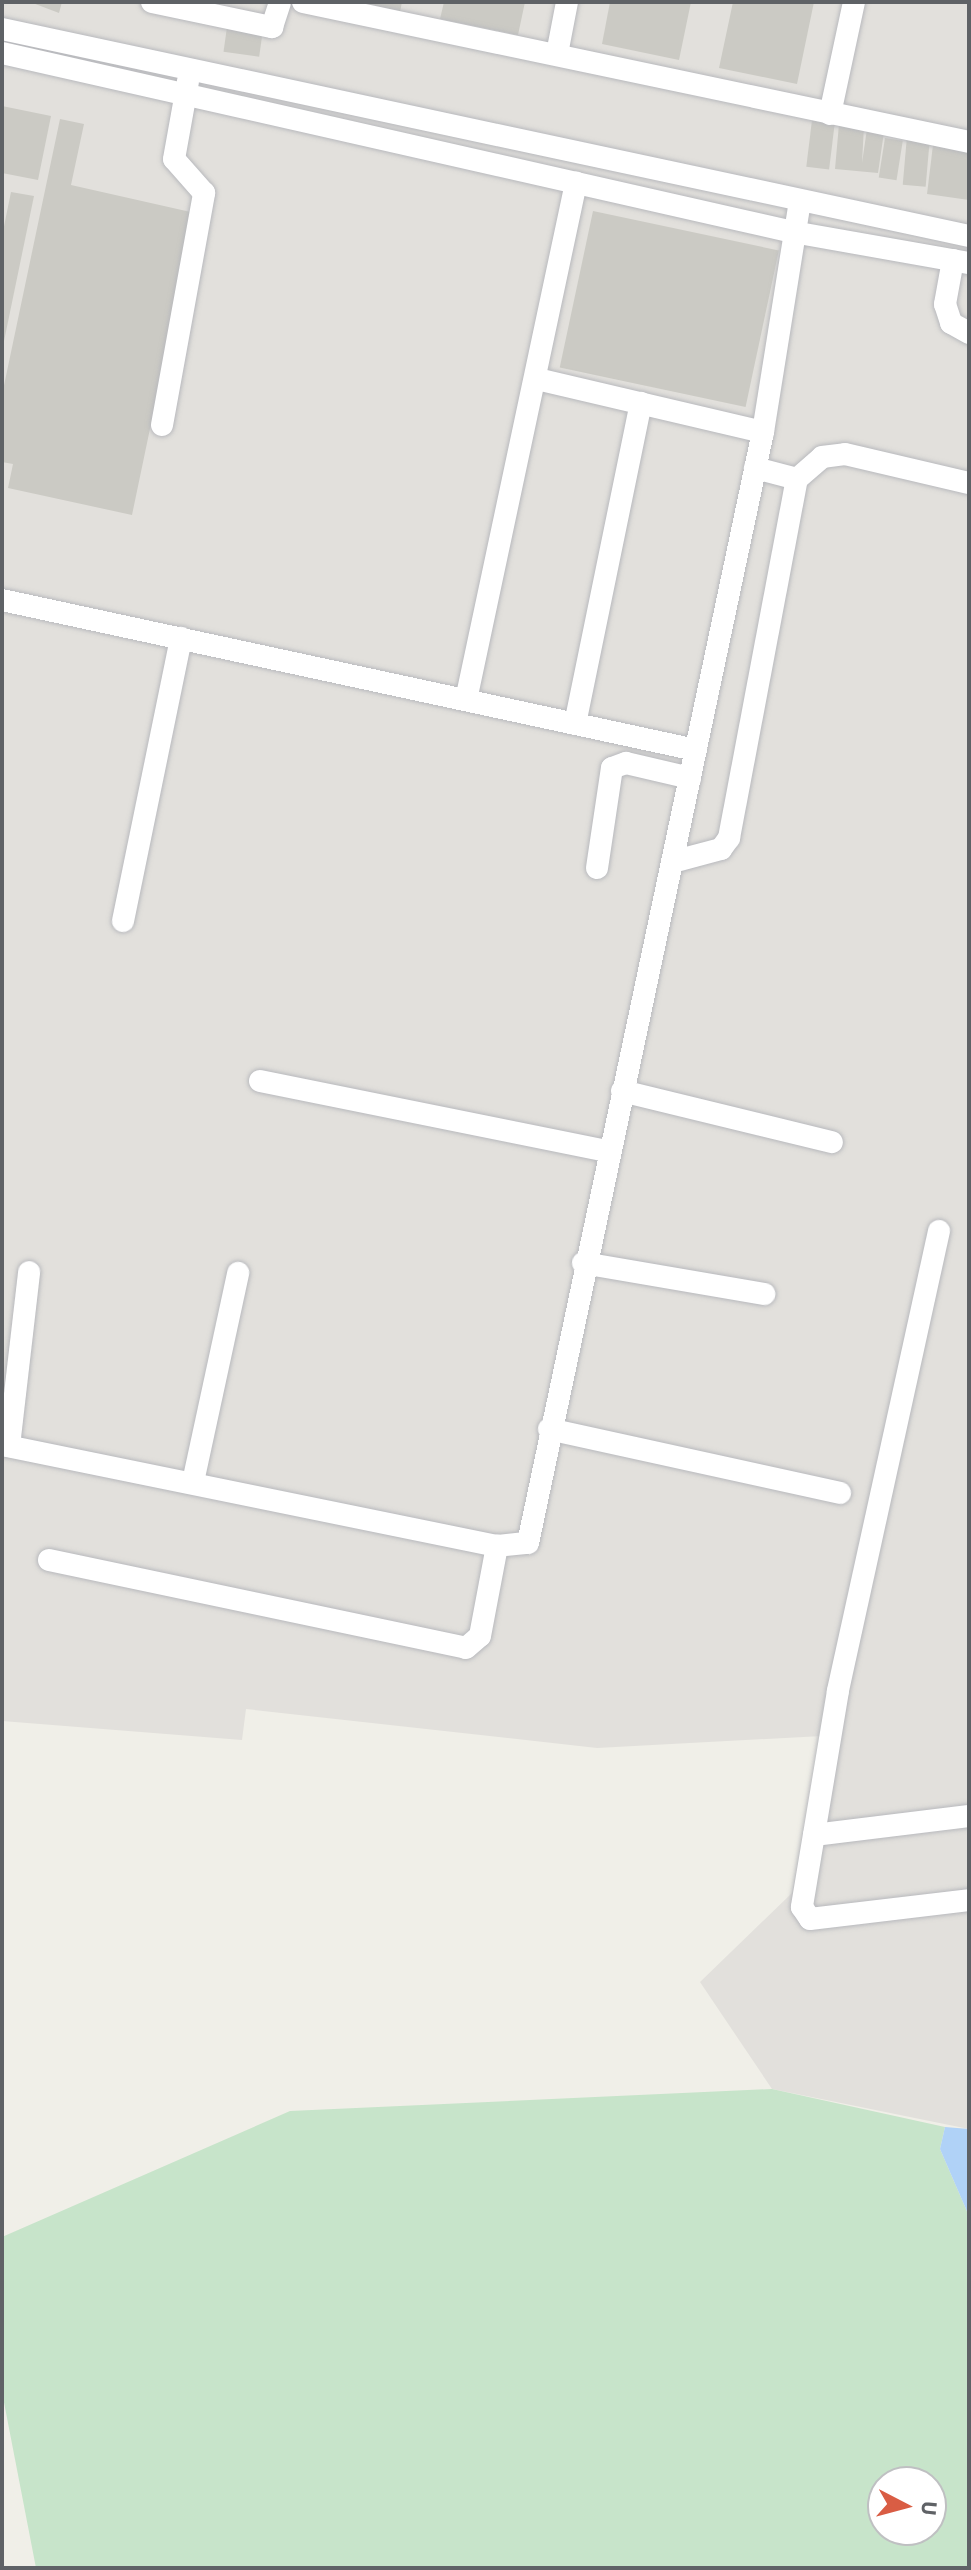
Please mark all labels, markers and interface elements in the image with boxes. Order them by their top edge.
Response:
north arrow [867,2466,947,2546]
text: U [912,2499,946,2517]

